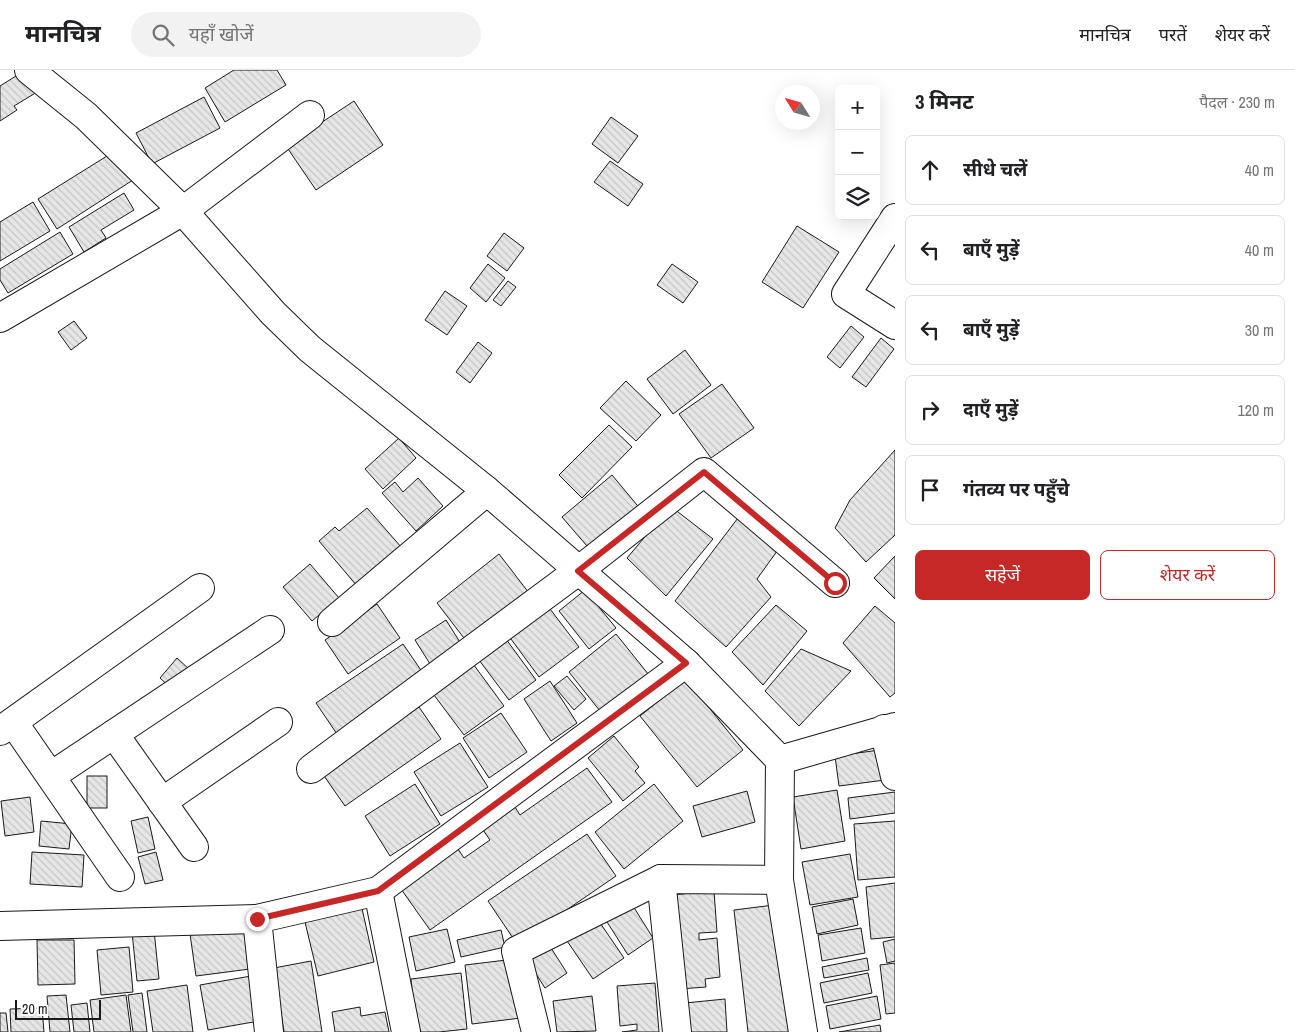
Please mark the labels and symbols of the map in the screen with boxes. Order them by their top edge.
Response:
north arrow [775,85,820,130]
route start [824,572,847,595]
route end [246,908,269,931]
scale bar [15,997,101,1020]

